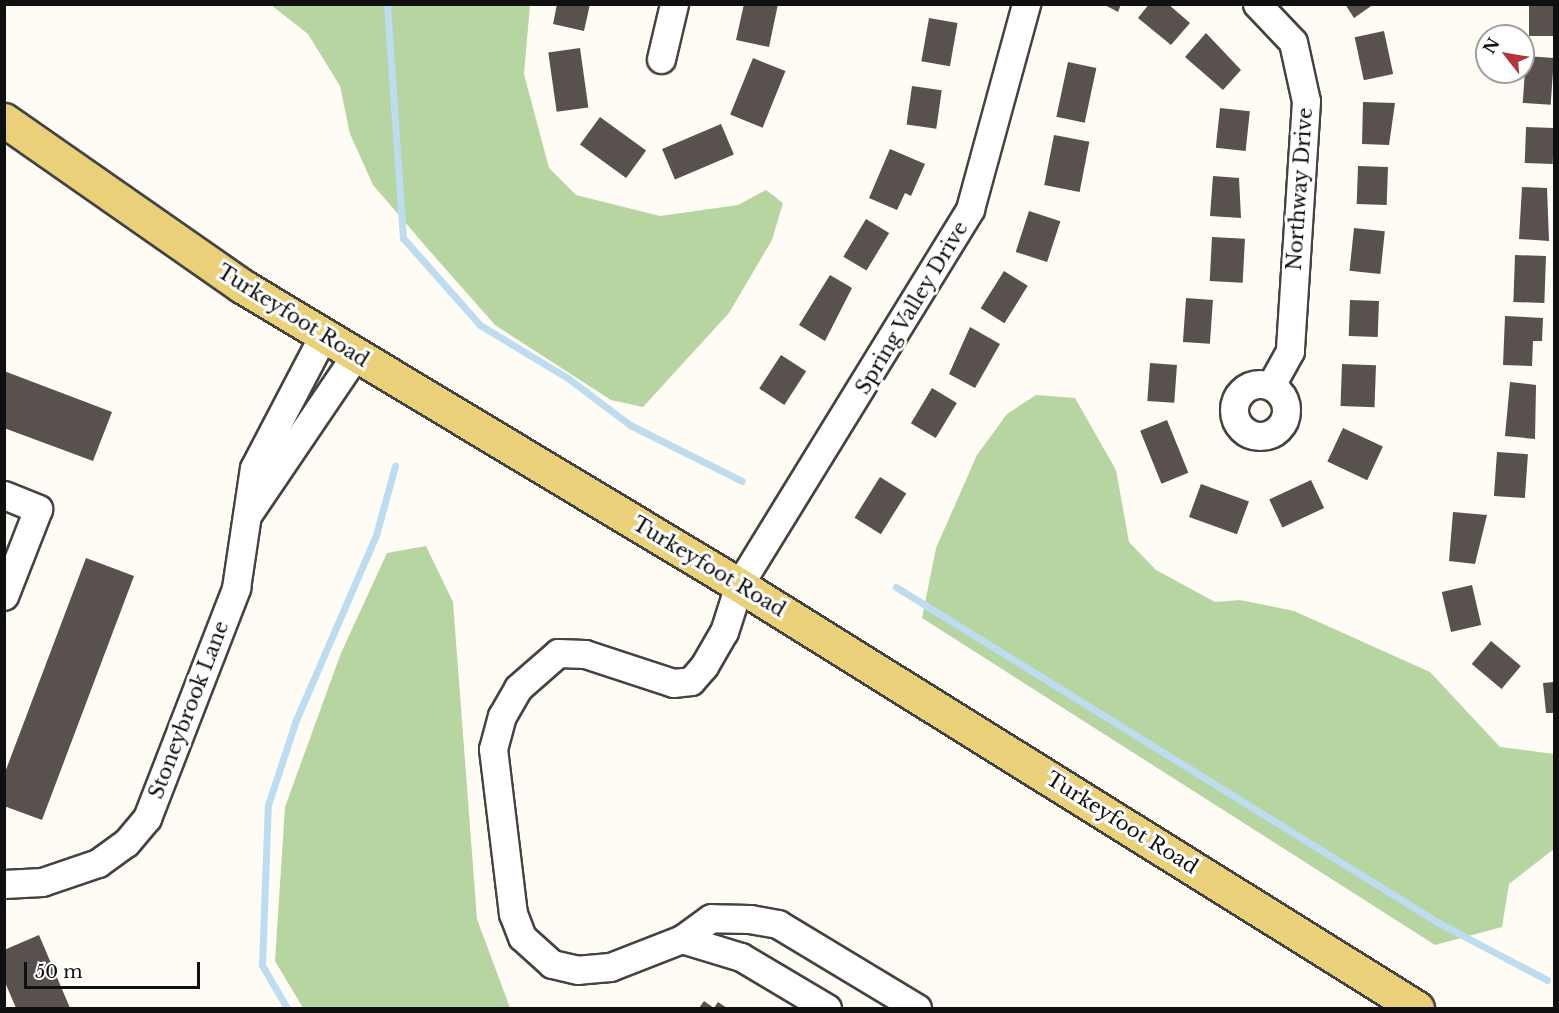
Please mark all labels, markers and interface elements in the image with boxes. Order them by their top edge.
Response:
north arrow [1475,24,1535,84]
text: N [1479,34,1504,57]
street label: Northway Drive [1282,106,1318,272]
street label: Spring Valley Drive [850,217,974,399]
street label: Turkeyfoot Road [213,260,373,372]
street label: Turkeyfoot Road [628,512,790,622]
street label: Stoneybrook Lane [144,618,234,802]
street label: Turkeyfoot Road [1042,767,1202,879]
scale bar [27,950,202,988]
text: 50 m [35,961,83,983]

